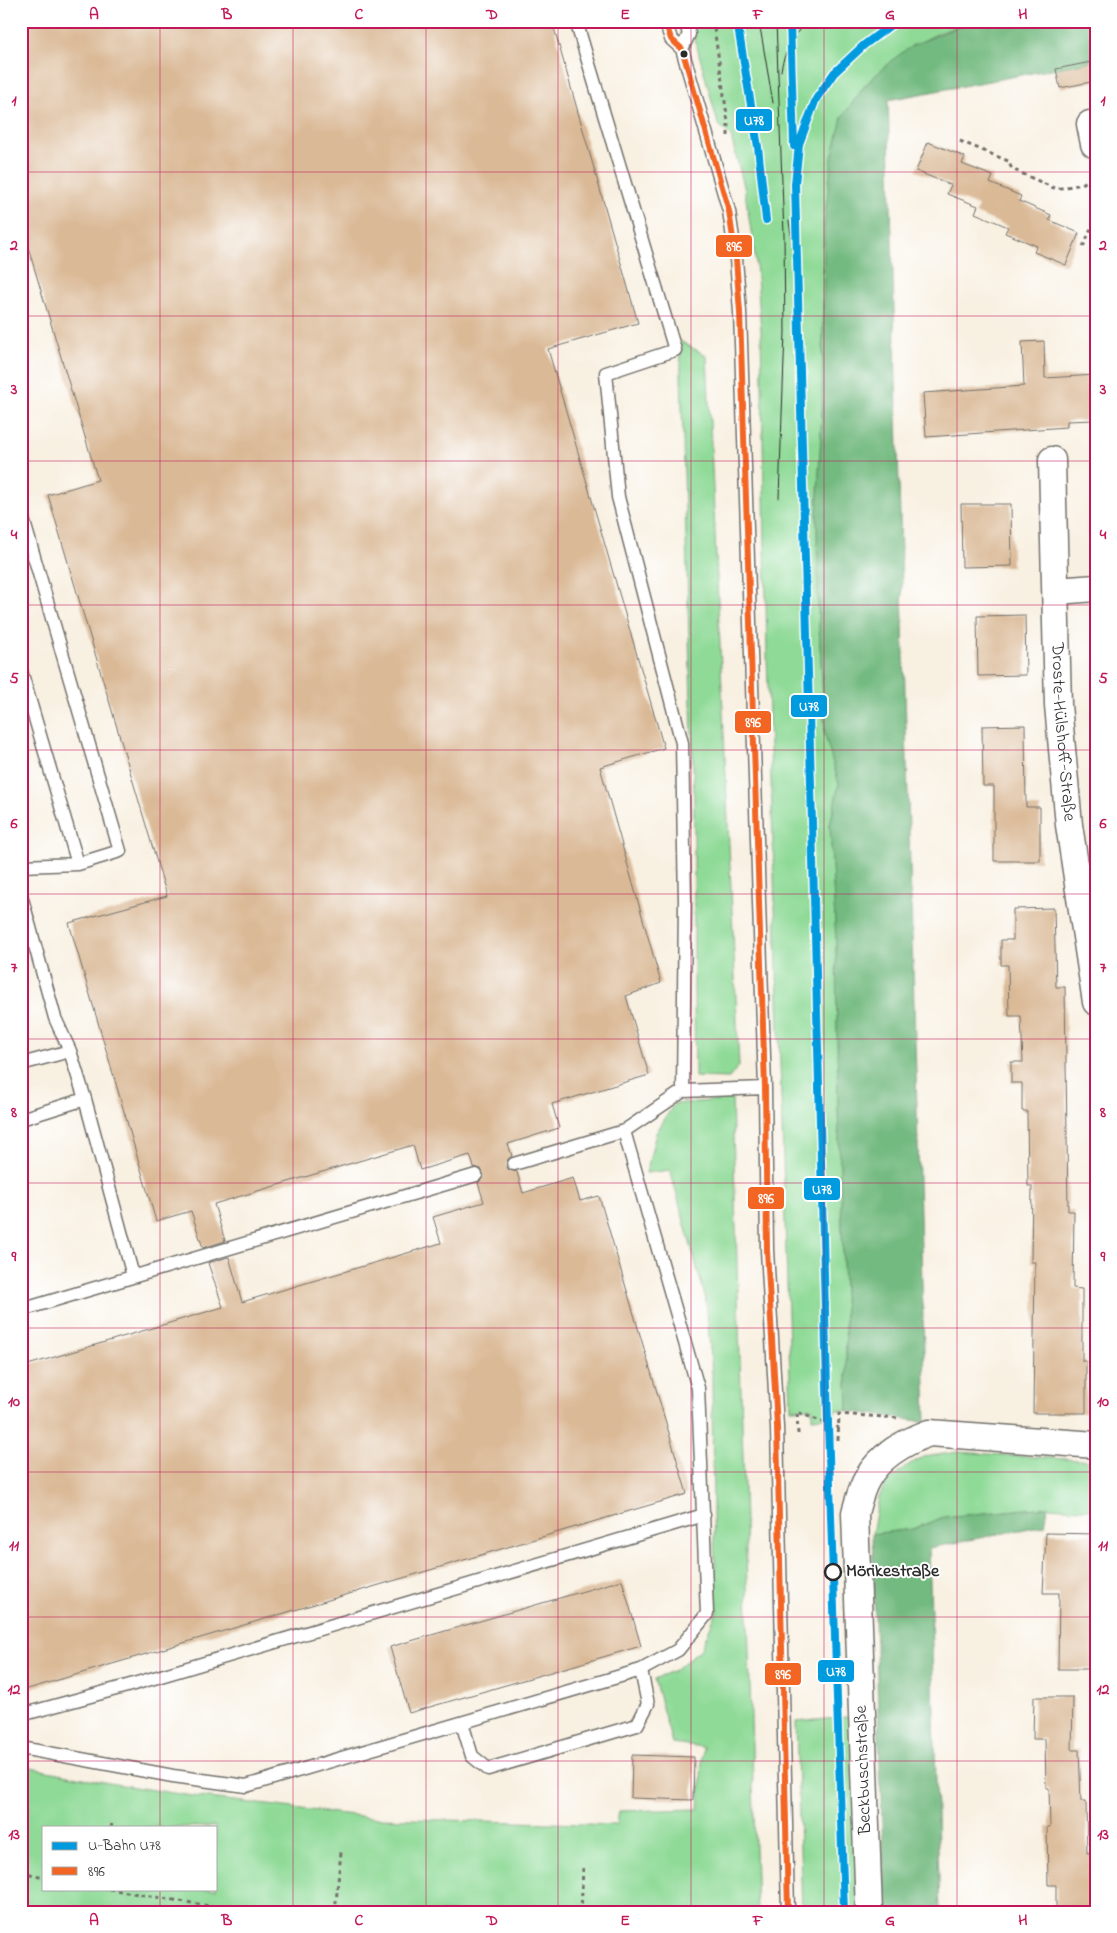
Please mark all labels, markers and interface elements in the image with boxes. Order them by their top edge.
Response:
text: A [89,3,99,27]
text: B [221,3,233,27]
text: C [355,3,364,27]
text: D [485,3,498,27]
text: E [620,3,630,27]
text: F [752,3,764,27]
text: G [885,3,895,27]
text: H [1018,3,1028,27]
unlabelled marker [679,49,689,59]
text: 1 [11,89,17,113]
text: 1 [1100,89,1106,113]
line badge: U78 [735,108,773,132]
text: U78 [744,111,765,132]
text: 2 [9,234,18,258]
line badge: 896 [715,234,753,258]
text: 2 [1098,234,1107,258]
text: 896 [725,237,743,258]
text: 3 [10,378,18,402]
text: 3 [1099,378,1107,402]
text: 4 [10,523,18,547]
text: 4 [1099,523,1107,547]
street label: Droste-Hülshoff-Straße [1043,641,1082,823]
text: 5 [9,667,19,691]
text: 5 [1098,667,1108,691]
line badge: U78 [790,694,828,718]
text: U78 [799,697,820,718]
line badge: 896 [734,710,772,734]
text: 896 [744,713,762,734]
text: 6 [9,812,18,836]
text: 6 [1098,812,1107,836]
text: 7 [11,956,18,980]
text: 7 [1100,956,1107,980]
text: 8 [10,1101,17,1125]
text: 8 [1099,1101,1106,1125]
line badge: U78 [803,1177,841,1201]
text: U78 [812,1180,833,1201]
line badge: 896 [747,1186,785,1210]
text: 896 [757,1189,775,1210]
text: 9 [11,1245,17,1269]
text: 9 [1100,1245,1106,1269]
text: 10 [8,1390,20,1414]
text: 10 [1097,1390,1109,1414]
text: 11 [9,1534,20,1558]
text: 11 [1098,1534,1109,1558]
place label: Mörikestraße [846,1559,940,1585]
marker: Mörikestraße [824,1563,842,1581]
line badge: U78 [817,1659,855,1683]
line badge: 896 [764,1662,802,1686]
text: U78 [826,1662,847,1683]
text: 896 [774,1665,792,1686]
text: 12 [7,1678,21,1702]
text: 12 [1096,1678,1110,1702]
street label: Beckbuschstraße [849,1704,879,1836]
text: 13 [8,1823,20,1847]
text: 13 [1097,1823,1109,1847]
legend [42,1826,218,1890]
text: U-Bahn U78 [88,1835,161,1857]
text: 896 [88,1861,105,1883]
text: A [89,1909,99,1933]
text: B [221,1909,233,1933]
text: C [355,1909,364,1933]
text: D [485,1909,498,1933]
text: E [620,1909,630,1933]
text: F [752,1909,764,1933]
text: G [885,1909,895,1933]
text: H [1018,1909,1028,1933]

